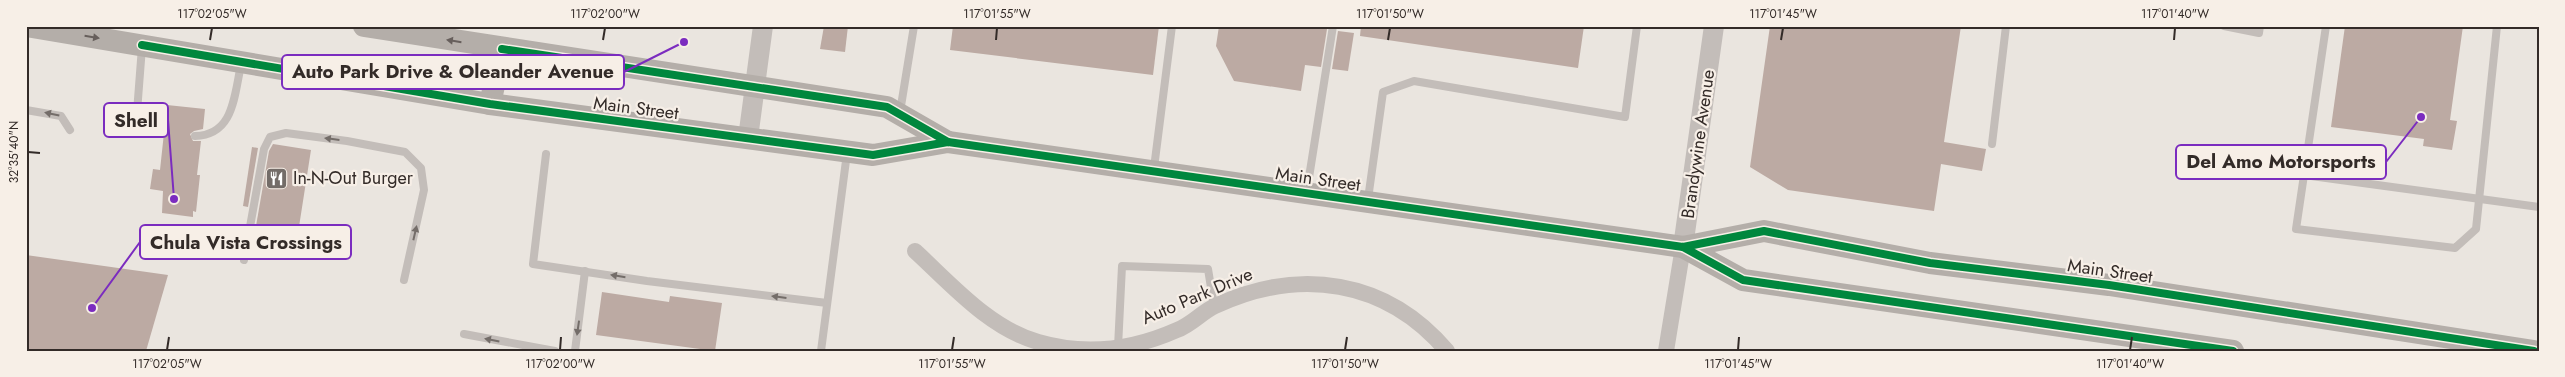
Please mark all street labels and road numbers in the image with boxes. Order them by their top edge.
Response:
street label: Brandywine Avenue [1675,68,1721,220]
street label: Main Street [592,90,681,126]
street label: Main Street [1274,160,1363,198]
street label: Main Street [2066,252,2155,290]
street label: Auto Park Drive [1138,261,1256,331]

